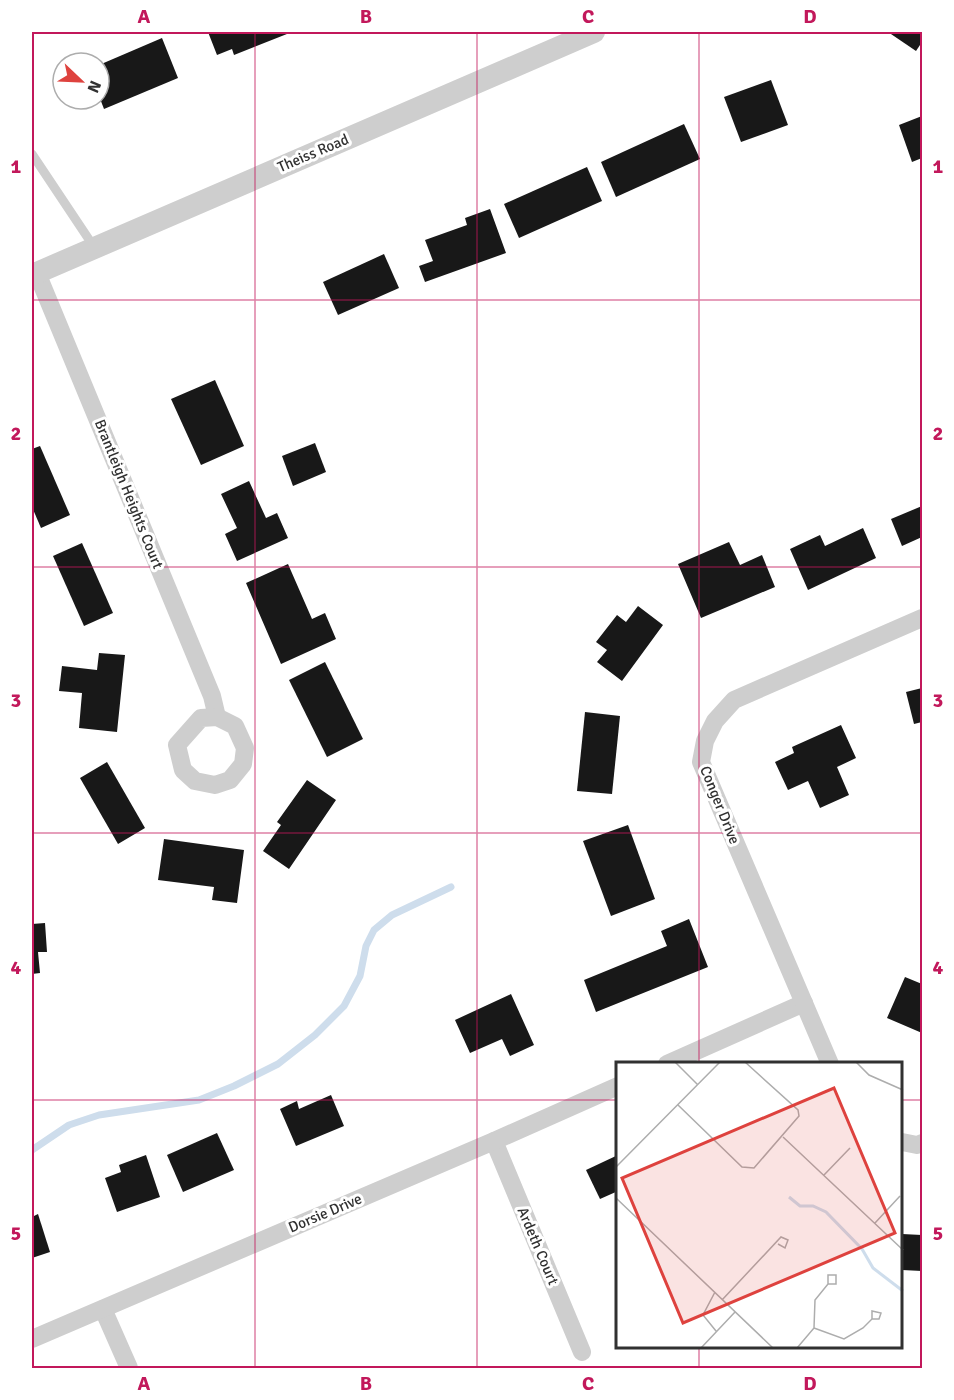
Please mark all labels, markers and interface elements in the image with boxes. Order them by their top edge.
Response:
text: A [138,4,151,29]
text: B [360,4,372,29]
text: C [582,4,594,29]
text: D [803,4,817,29]
north arrow [51,51,111,111]
text: N [83,77,105,96]
street label: Theiss Road [275,130,351,176]
text: 1 [11,154,22,179]
text: 1 [933,154,944,179]
street label: Brantleigh Heights Court [91,417,167,571]
text: 2 [11,421,21,446]
text: 2 [933,421,943,446]
text: 3 [11,688,21,713]
text: 3 [933,688,943,713]
street label: Conger Drive [696,763,744,847]
text: 4 [11,955,22,980]
text: 4 [933,955,944,980]
inset map [616,1062,903,1349]
street label: Dorsie Drive [286,1189,364,1237]
street label: Ardeth Court [514,1204,562,1288]
text: 5 [11,1221,21,1246]
text: 5 [933,1221,943,1246]
text: A [138,1371,151,1396]
text: B [360,1371,372,1396]
text: C [582,1371,594,1396]
text: D [803,1371,817,1396]

